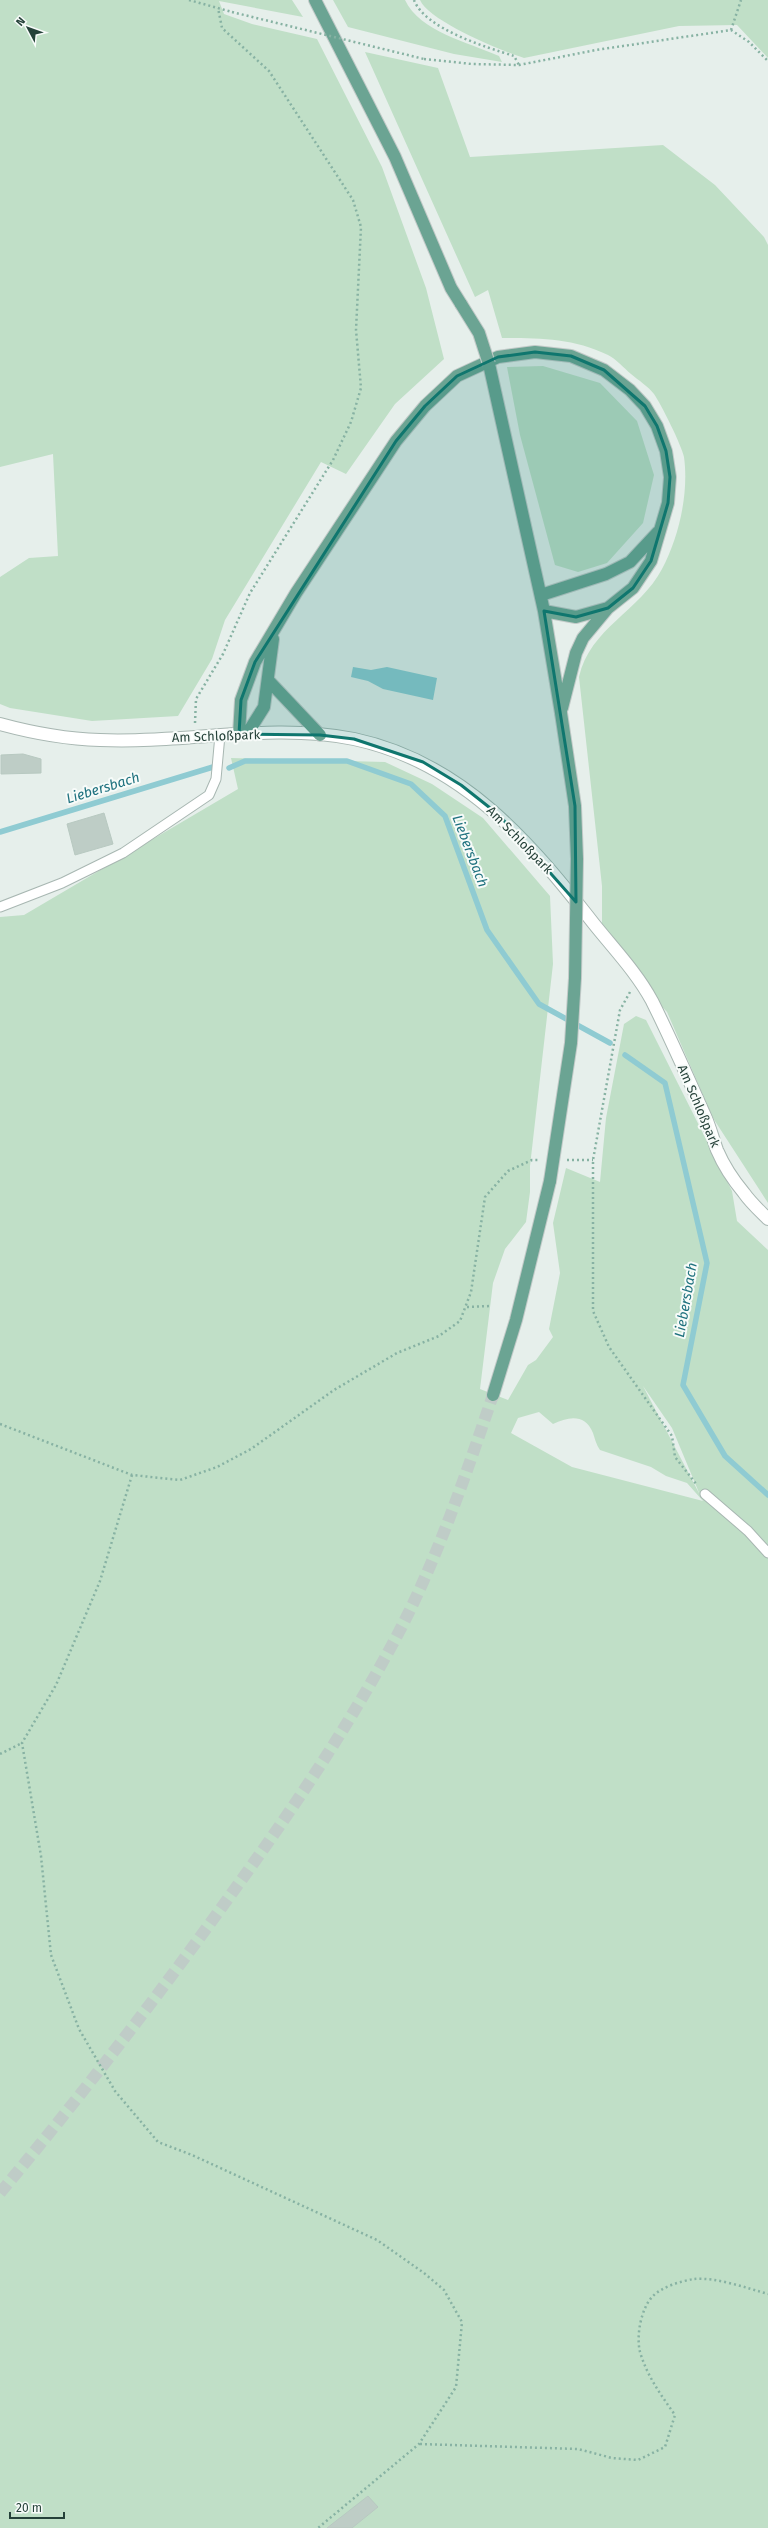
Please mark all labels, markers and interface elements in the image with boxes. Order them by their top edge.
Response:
north arrow [8,8,48,48]
text: N [14,15,28,29]
street label: Am Schloßpark [172,727,261,745]
water label: Liebersbach [64,769,142,807]
street label: Am Schloßpark [484,803,556,877]
water label: Liebersbach [448,813,492,889]
street label: Am Schloßpark [675,1062,723,1150]
water label: Liebersbach [671,1261,701,1339]
scale bar [10,2494,64,2520]
text: 20 m [16,2501,42,2515]

